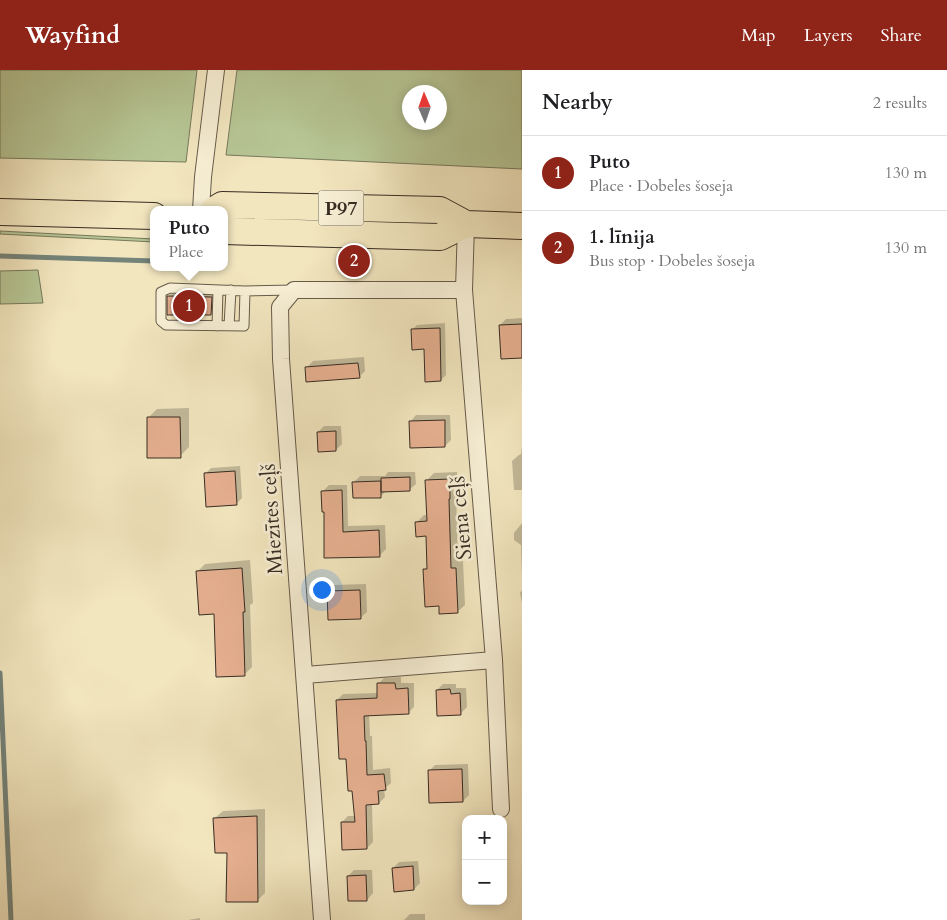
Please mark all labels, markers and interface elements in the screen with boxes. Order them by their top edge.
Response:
text: Wayfind [25,19,120,52]
text: Map [741,23,776,48]
text: Layers [804,23,853,48]
text: Share [881,23,922,48]
north arrow [402,85,447,130]
text: Nearby [542,88,613,117]
text: 2 results [873,92,927,114]
text: Puto [589,149,630,175]
text: 1 [554,162,562,184]
text: 130 m [885,162,927,184]
text: Place · Dobeles šoseja [589,175,733,197]
road number: P97 [318,190,364,226]
popup [150,206,228,271]
text: Puto [168,215,210,241]
text: 1. līnija [589,224,655,250]
text: 2 [554,237,562,259]
text: 130 m [885,237,927,259]
text: Place [168,241,204,263]
pin: 2 [338,242,370,280]
text: Bus stop · Dobeles šoseja [589,250,755,272]
pin: 1 [173,287,205,325]
street label: Miezītes ceļš [254,463,290,575]
street label: Siena ceļš [443,475,479,561]
your location [309,577,335,603]
map controls [462,815,507,905]
button: + [462,815,507,860]
button: − [462,860,507,905]

